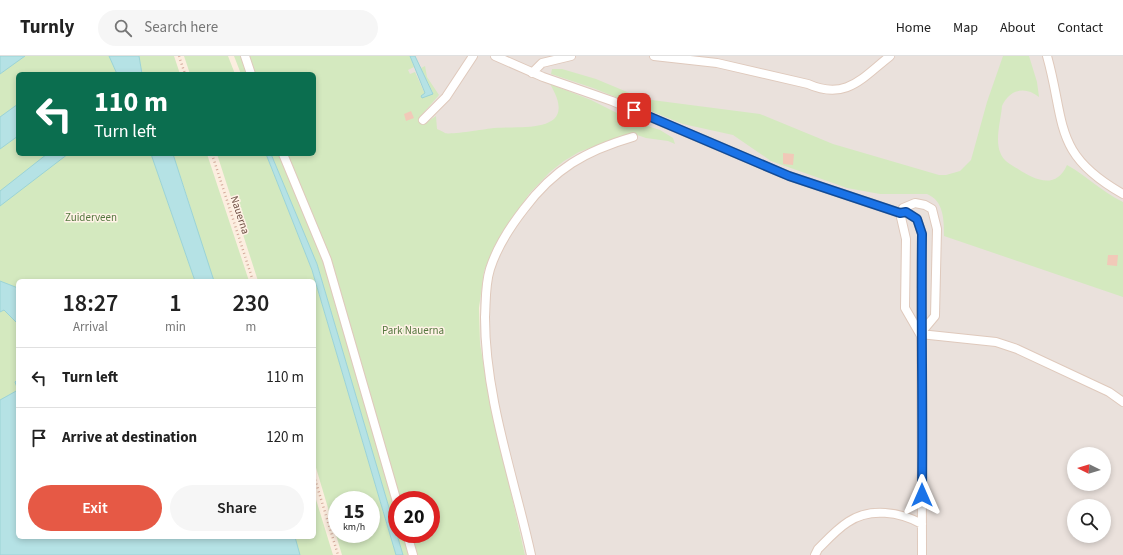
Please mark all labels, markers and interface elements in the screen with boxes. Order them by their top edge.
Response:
search box [98,10,378,46]
text: Turnly [20,14,74,41]
icon: search [112,17,134,39]
text: Search here [144,17,218,38]
text: Home [896,18,931,38]
text: Map [953,18,978,38]
text: About [1000,18,1035,38]
text: Contact [1057,18,1103,38]
text: 110 m [94,82,168,122]
icon: left [28,88,80,140]
pin [617,93,651,127]
icon: arrive [623,99,645,121]
text: Turn left [94,119,156,144]
street label: Nauerna [227,194,253,236]
park label: Zuiderveen [65,210,117,225]
text: 18:27 [63,286,118,321]
text: 1 [169,286,182,321]
text: 230 [233,286,269,321]
text: Arrival [73,318,108,336]
text: min [165,318,186,336]
text: m [246,318,256,336]
park label: Park Nauerna [382,323,444,338]
icon: left [28,367,50,389]
text: Turn left [62,367,118,388]
text: 110 m [266,367,304,388]
icon: arrive [28,427,50,449]
text: Arrive at destination [62,427,197,448]
text: 120 m [266,427,304,448]
north arrow [1067,447,1111,491]
map controls [1067,447,1111,543]
position arrow [901,474,943,516]
button: Exit [28,485,162,531]
button: Share [170,485,304,531]
speed limit sign: 20 [388,491,440,543]
text: 15 [343,498,365,526]
button: search [1067,499,1111,543]
text: km/h [343,520,365,534]

